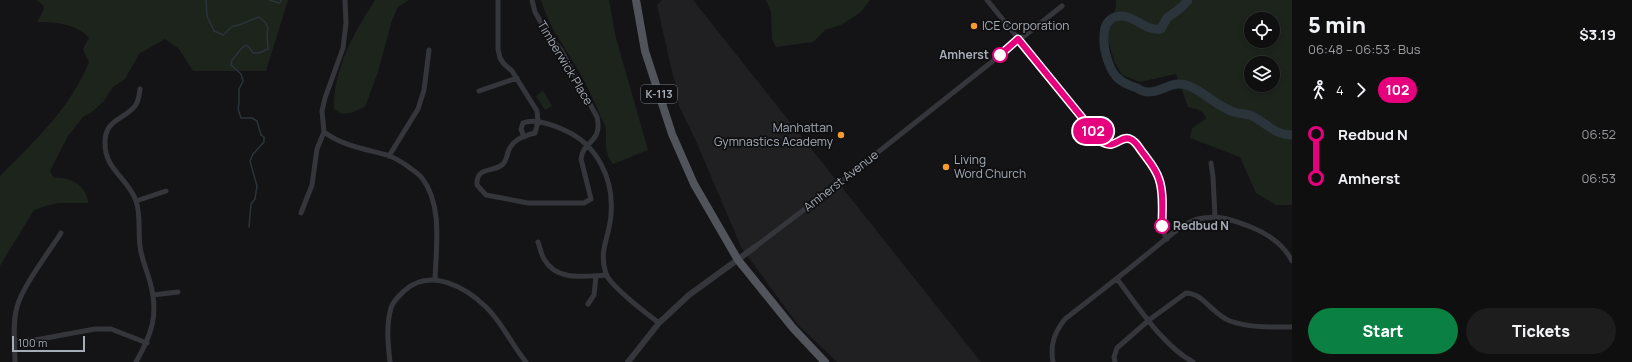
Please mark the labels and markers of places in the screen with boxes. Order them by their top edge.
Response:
place label: ICE Corporation [982,17,1069,34]
marker: ICE Corporation [969,21,979,31]
place label: Amherst [939,46,989,63]
marker: Amherst [992,47,1008,63]
place label: Manhattan Gymnastics Academy [714,119,834,150]
marker: Manhattan Gymnastics Academy [836,130,846,140]
place label: Living Word Church [954,151,1026,182]
marker: Living Word Church [941,162,951,172]
place label: Redbud N [1173,217,1229,234]
marker: Redbud N [1154,218,1170,234]

